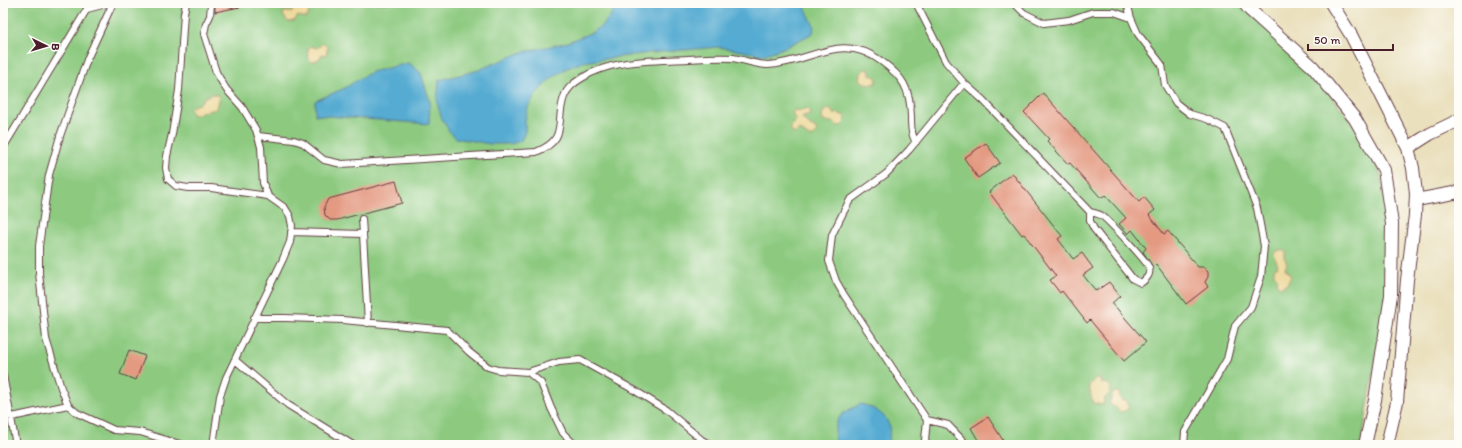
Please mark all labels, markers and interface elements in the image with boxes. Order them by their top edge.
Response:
north arrow [26,26,66,66]
scale bar [1308,26,1393,52]
text: 50 m [1314,33,1340,47]
text: B [49,43,62,51]

